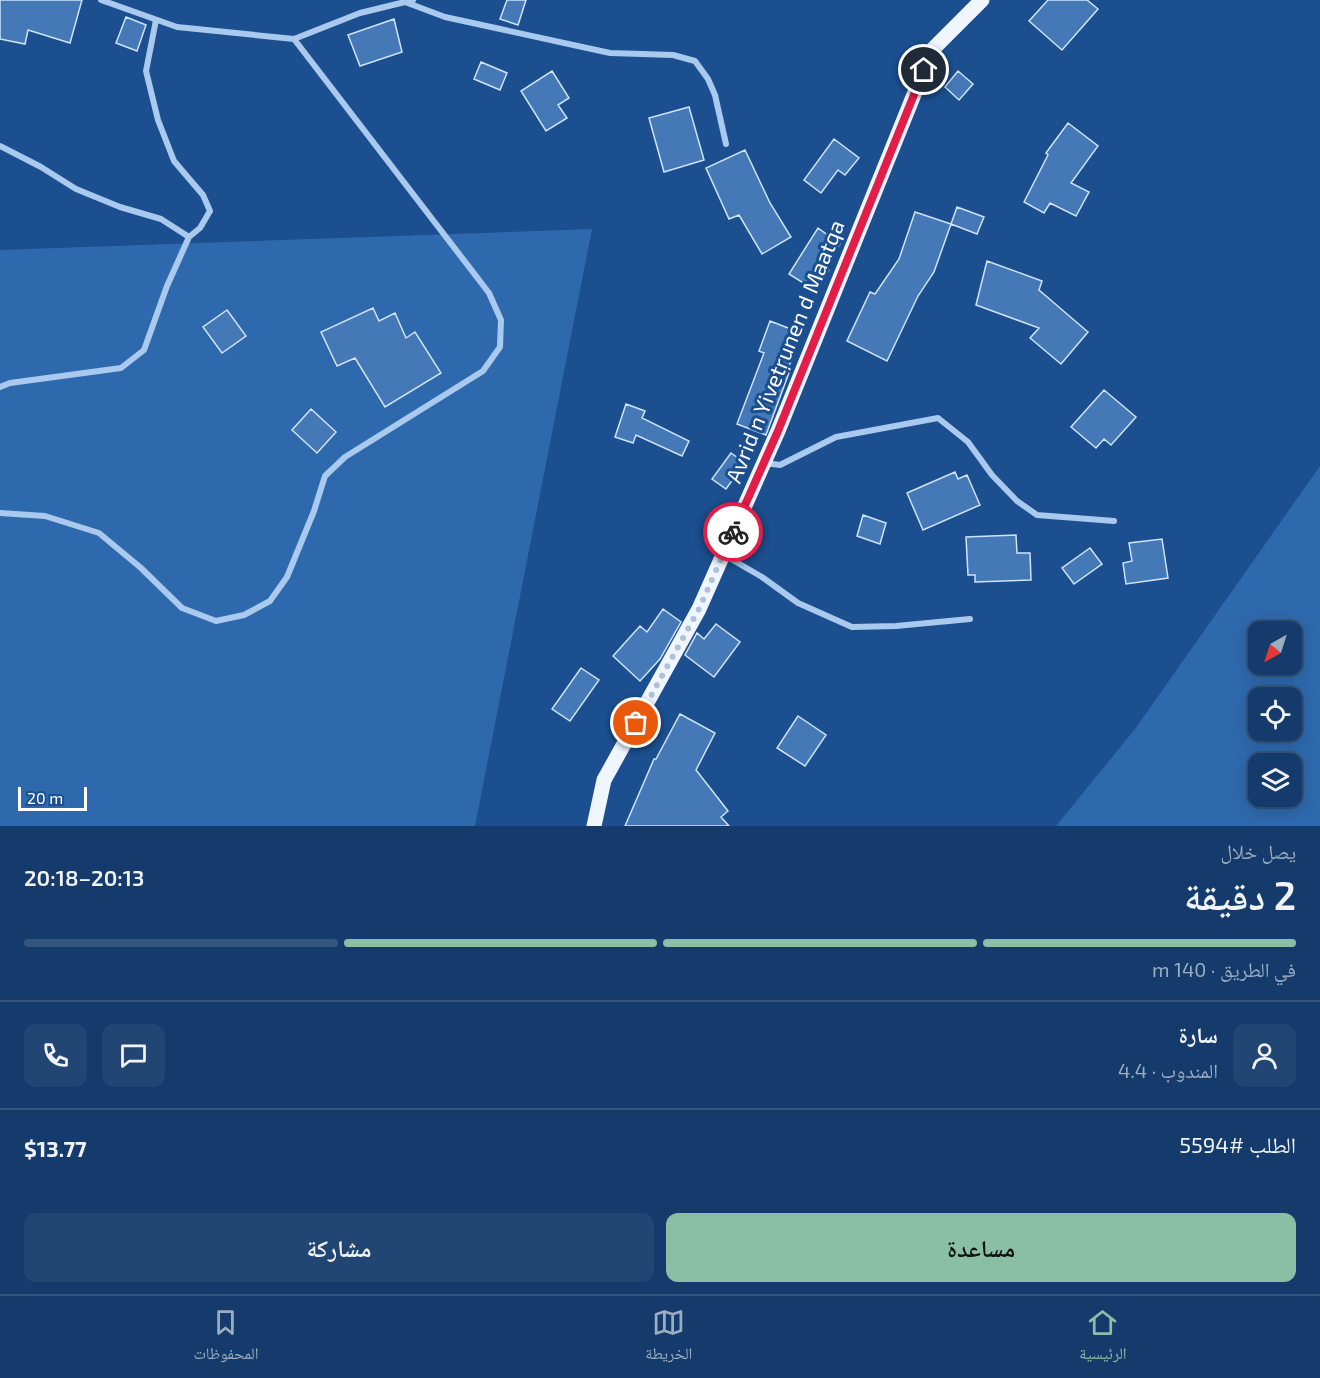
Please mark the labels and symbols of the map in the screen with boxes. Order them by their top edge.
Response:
pin [898,44,949,95]
street label: Avrid n Yivetṛunen d Maatqa [719,216,849,486]
courier [703,502,763,562]
north arrow [1248,621,1302,675]
pin [610,697,661,748]
scale bar [18,784,87,812]

